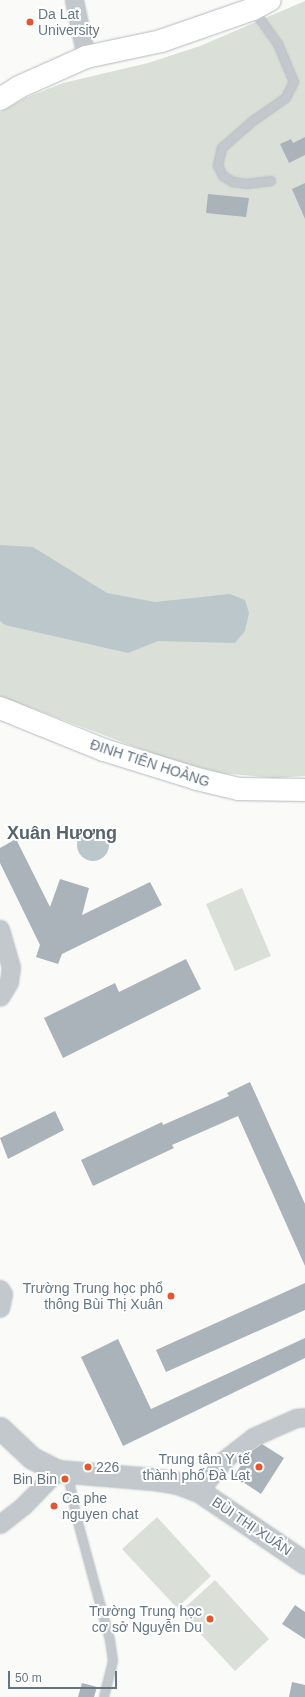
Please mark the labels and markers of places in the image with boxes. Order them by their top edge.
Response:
place label: Da Lat University [38,6,99,38]
marker: Da Lat University [25,17,35,27]
place label: Trường Trung học phổ thông Bùi Thị Xuân [23,1280,163,1312]
marker: Trường Trung học phổ thông Bùi Thị Xuân [166,1291,176,1301]
place label: Trung tâm Y tế thành phố Đà Lạt [143,1451,250,1484]
place label: 226 [96,1459,119,1475]
marker: Trung tâm Y tế thành phố Đà Lạt [253,1461,265,1473]
marker: 226 [83,1462,93,1472]
place label: Bin Bin [13,1471,57,1487]
marker: Bin Bin [60,1474,70,1484]
place label: Ca phe nguyen chat [62,1490,138,1522]
marker: Ca phe nguyen chat [49,1501,59,1511]
place label: Trường Trung học cơ sở Nguyễn Du [89,1603,202,1636]
marker: Trường Trung học cơ sở Nguyễn Du [205,1614,215,1624]

